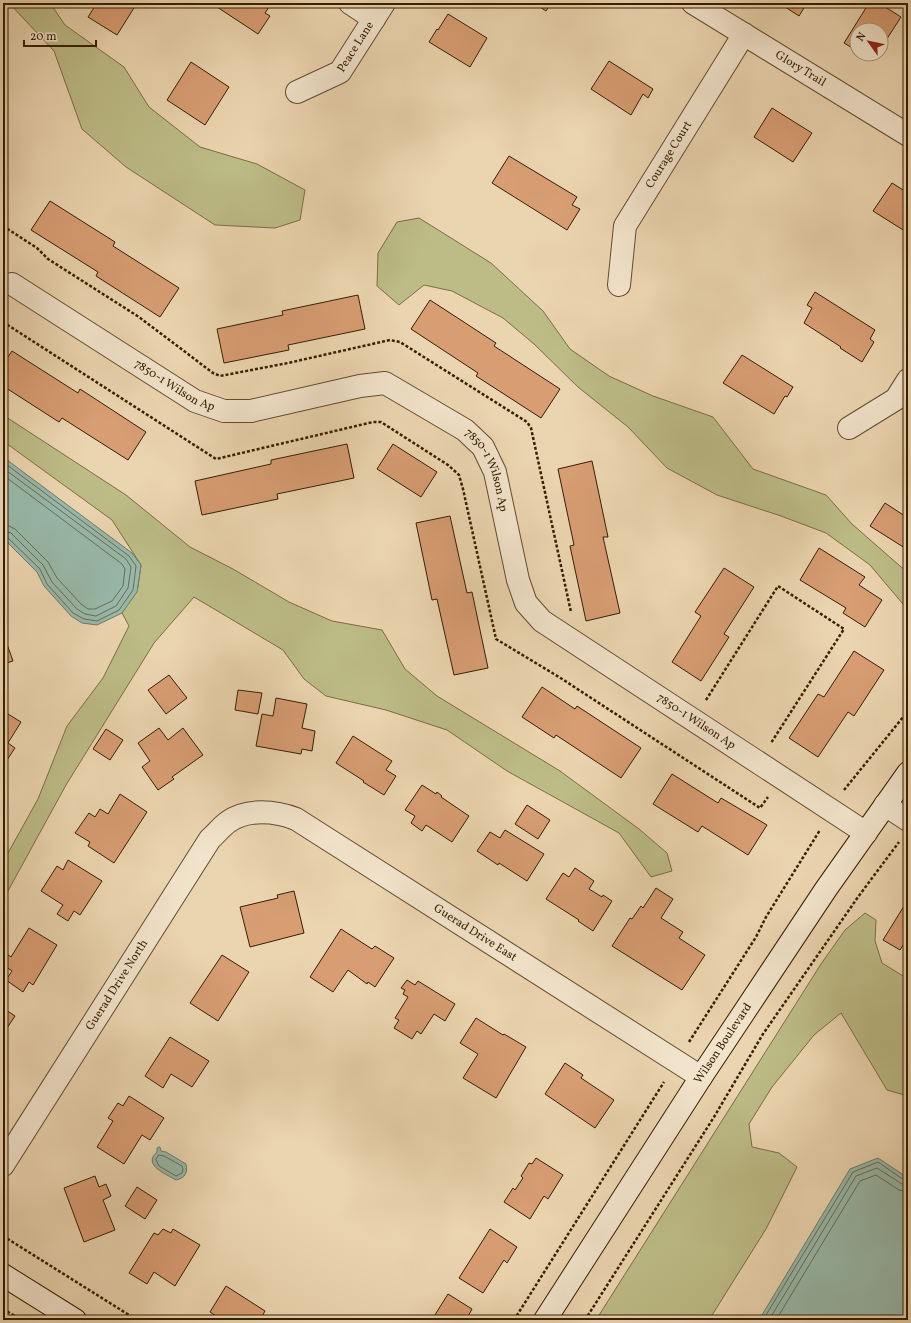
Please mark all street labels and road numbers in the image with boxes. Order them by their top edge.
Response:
street label: Peace Lane [334,18,378,76]
street label: Glory Trail [772,47,829,91]
street label: Courage Court [642,118,696,192]
street label: 7850-1 Wilson Ap [131,356,217,415]
street label: 7850-1 Wilson Ap [461,425,511,513]
street label: 7850-1 Wilson Ap [653,690,739,753]
street label: Guerad Drive East [430,901,520,966]
street label: Guerad Drive North [82,937,152,1034]
street label: Wilson Boulevard [691,1000,756,1087]

